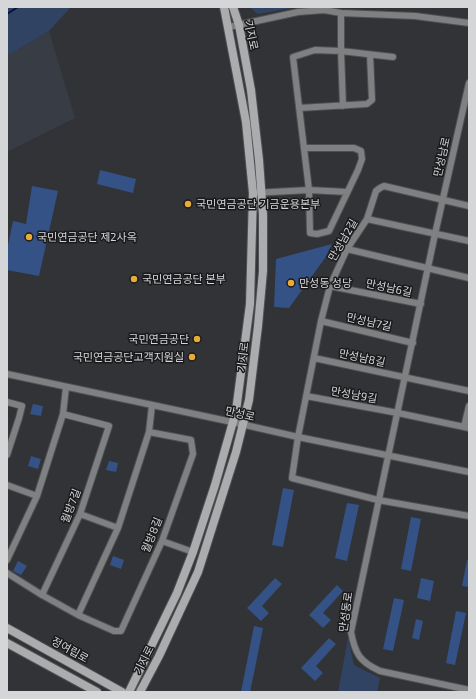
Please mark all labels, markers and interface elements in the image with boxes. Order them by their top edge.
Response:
street label: 기지로 [241,19,261,51]
street label: 만성남로 [431,136,453,178]
place label: 국민연금공단 기금운용본부 [196,197,320,211]
marker: 국민연금공단 기금운용본부 [183,199,193,209]
street label: 만성남2길 [326,216,360,264]
place label: 국민연금공단 제2사옥 [37,230,137,244]
marker: 국민연금공단 제2사옥 [24,232,34,242]
place label: 국민연금공단 본부 [142,272,225,286]
marker: 국민연금공단 본부 [129,274,139,284]
place label: 만성동 성당 [299,276,352,290]
street label: 만성남6길 [365,277,413,299]
marker: 만성동 성당 [286,278,296,288]
street label: 만성남7길 [345,310,393,334]
place label: 국민연금공단 [128,332,189,346]
marker: 국민연금공단 [192,334,202,344]
street label: 기지로 [235,341,251,373]
street label: 만성남8길 [338,347,386,369]
place label: 국민연금공단고객지원실 [73,350,184,364]
marker: 국민연금공단고객지원실 [187,352,197,362]
street label: 만성남9길 [330,384,378,406]
street label: 만성로 [224,404,256,424]
street label: 월방7길 [58,487,84,525]
street label: 월방8길 [139,515,165,555]
street label: 만성동로 [337,591,355,633]
street label: 정여립로 [49,634,91,666]
street label: 기지로 [131,643,157,677]

